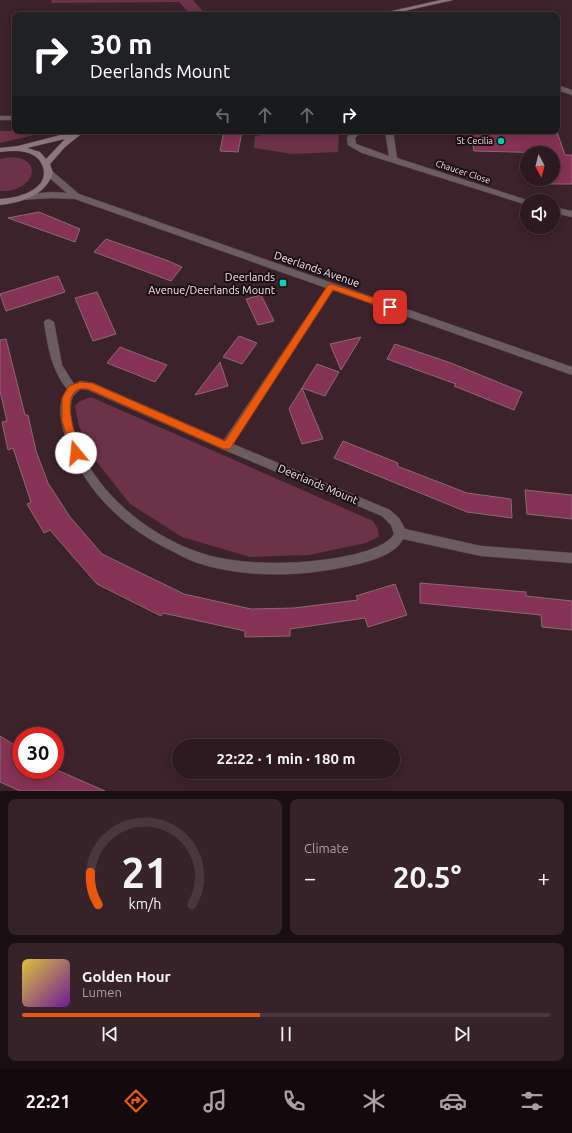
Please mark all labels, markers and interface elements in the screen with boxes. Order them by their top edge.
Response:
icon: right [24,28,76,80]
text: 30 m [90,28,152,59]
text: Deerlands Mount [90,61,230,81]
icon: left [212,104,234,126]
icon: ahead [254,104,276,126]
icon: ahead [296,104,318,126]
icon: right [338,104,360,126]
place label: St Cecilia [457,136,493,146]
marker: St Cecilia [496,136,506,146]
north arrow [520,146,560,186]
map controls [520,146,560,234]
street label: Chaucer Close [434,158,492,186]
button: sound [520,194,560,234]
street label: Deerlands Avenue [273,249,361,289]
place label: Deerlands Avenue/Deerlands Mount [148,271,276,296]
marker: Deerlands Avenue/Deerlands Mount [278,278,288,288]
pin [373,290,407,324]
icon: arrive [379,296,401,318]
position arrow [55,432,97,474]
street label: Deerlands Mount [276,462,360,506]
speed limit sign: 30 [12,727,64,779]
text: 22:22 · 1 min · 180 m [217,750,355,767]
text: Climate [304,841,349,855]
text: 21 [122,849,168,896]
text: 20.5° [393,860,461,894]
text: − [304,865,316,890]
text: + [538,865,550,890]
text: km/h [129,896,161,912]
text: Golden Hour [82,968,171,985]
text: Lumen [82,985,122,999]
icon: previous [99,1023,121,1045]
icon: pause [275,1023,297,1045]
icon: next [451,1023,473,1045]
icon: directions [122,1087,150,1115]
icon: music [201,1087,229,1115]
icon: phone [280,1087,308,1115]
icon: climate [360,1087,388,1115]
icon: car [439,1087,467,1115]
icon: filters [518,1087,546,1115]
text: 22:21 [26,1091,71,1111]

